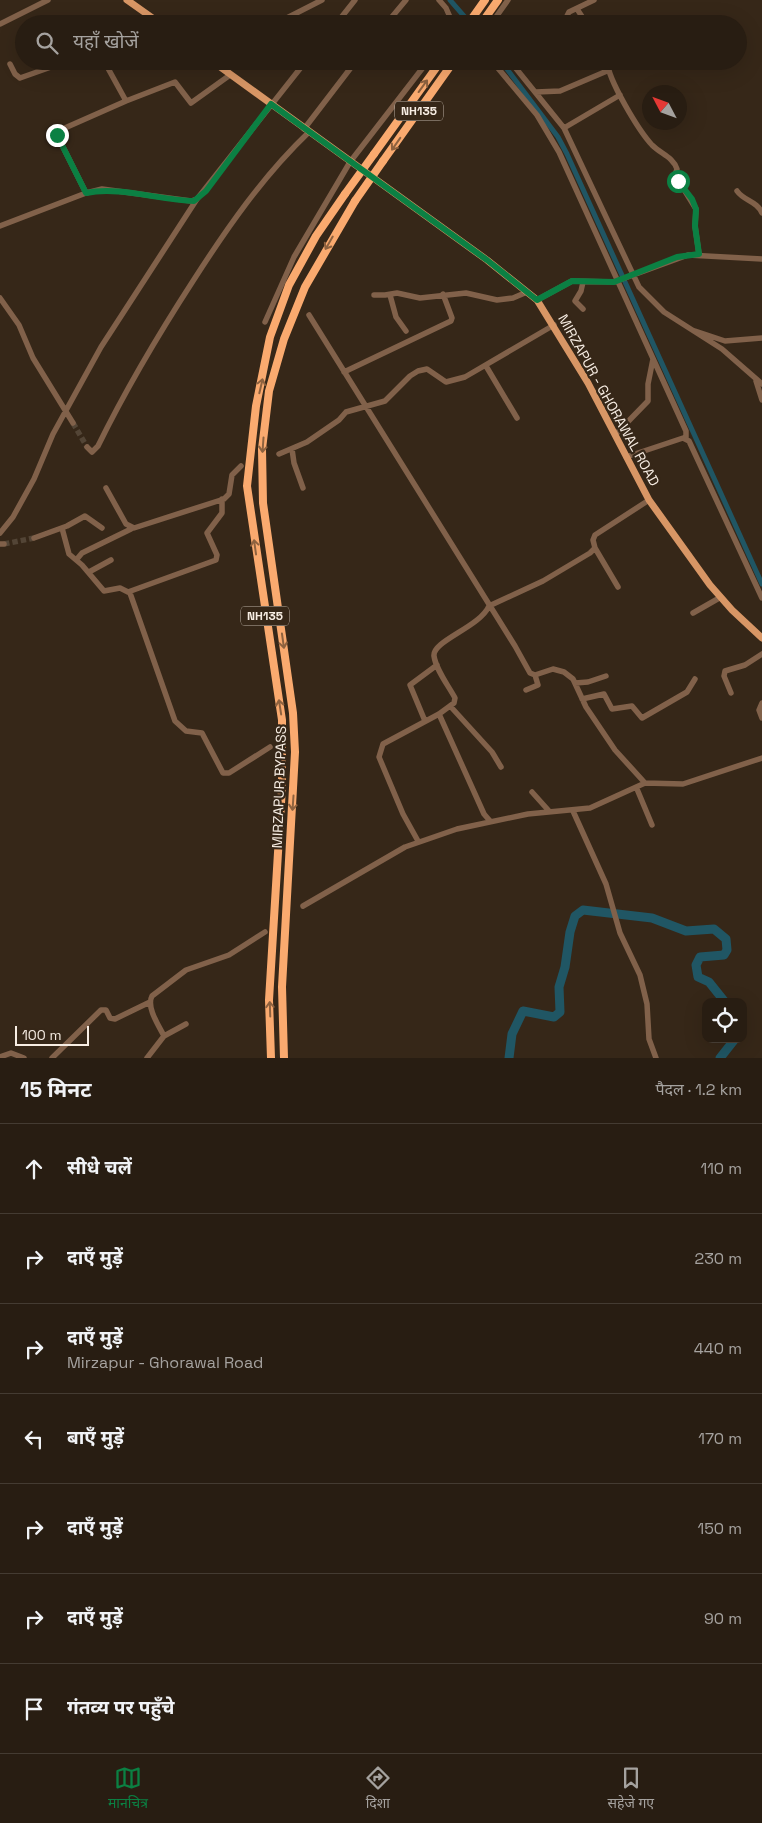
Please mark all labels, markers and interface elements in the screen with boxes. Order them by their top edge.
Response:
search box [15,15,747,70]
icon: search [33,29,61,57]
text: यहाँ खोजें [73,29,138,54]
one-way arrow [418,79,428,93]
north arrow [642,85,687,130]
road number: NH135 [395,102,443,120]
route end [46,124,69,147]
one-way arrow [391,137,401,151]
route start [667,170,690,193]
one-way arrow [324,235,334,249]
street label: MIRZAPUR - GHORAWAL ROAD [554,311,664,489]
one-way arrow [256,378,266,394]
one-way arrow [259,437,268,453]
one-way arrow [250,539,260,555]
road number: NH135 [241,606,289,626]
one-way arrow [278,633,288,649]
one-way arrow [275,700,285,716]
street label: MIRZAPUR BYPASS [268,725,290,849]
one-way arrow [288,795,298,811]
map controls [702,998,747,1043]
button: locate [702,998,747,1043]
one-way arrow [265,1002,274,1018]
scale bar [15,1023,89,1046]
text: 100 m [22,1026,61,1044]
text: 15 मिनट [20,1076,92,1103]
text: पैदल · 1.2 km [655,1079,742,1100]
icon: ahead [20,1155,48,1183]
text: सीधे चलें [67,1155,132,1180]
text: 110 m [700,1158,742,1179]
icon: right [20,1245,48,1273]
text: दाएँ मुड़ें [67,1245,123,1270]
text: 230 m [695,1248,742,1269]
text: दाएँ मुड़ें [67,1325,123,1350]
icon: right [20,1335,48,1363]
text: 440 m [694,1338,742,1359]
text: Mirzapur - Ghorawal Road [67,1352,263,1373]
icon: left [20,1425,48,1453]
text: बाएँ मुड़ें [67,1425,124,1450]
text: 170 m [698,1428,742,1449]
icon: right [20,1515,48,1543]
text: दाएँ मुड़ें [67,1515,123,1540]
text: 150 m [698,1518,742,1539]
icon: right [20,1605,48,1633]
text: दाएँ मुड़ें [67,1605,123,1630]
text: 90 m [704,1608,742,1629]
icon: arrive [20,1695,48,1723]
text: गंतव्य पर पहुँचे [67,1695,174,1720]
tab: मानचित्र [108,1764,148,1814]
tab: दिशा [364,1764,392,1814]
tab: सहेजे गए [608,1764,654,1814]

